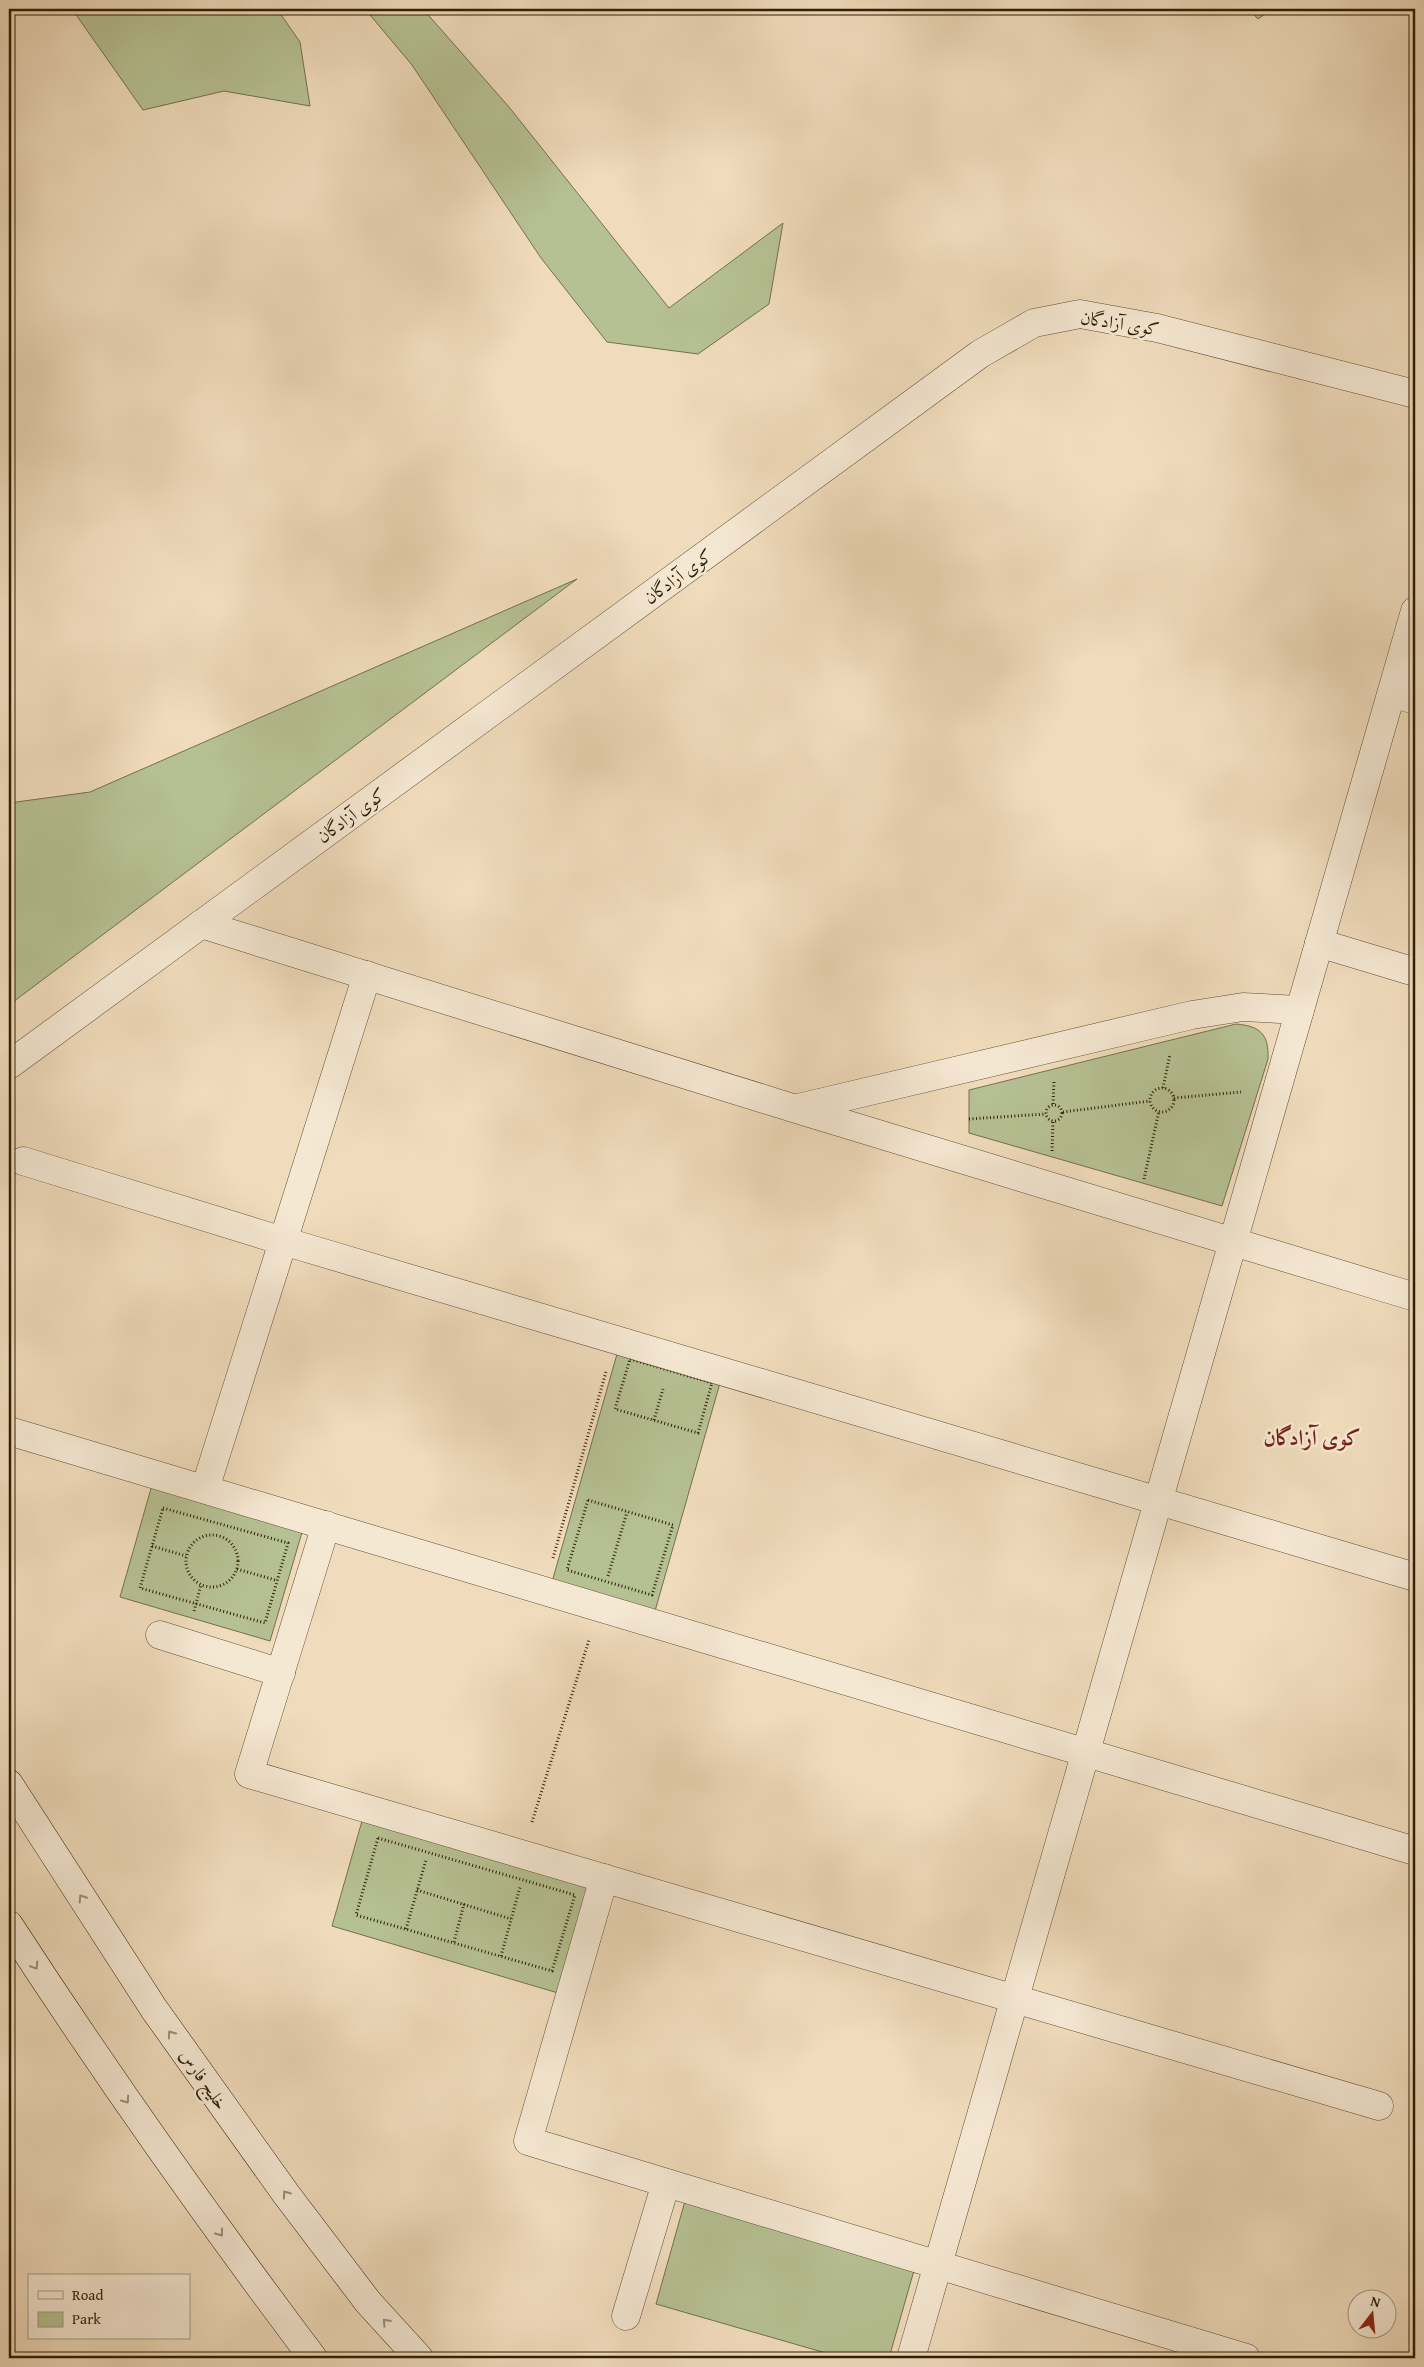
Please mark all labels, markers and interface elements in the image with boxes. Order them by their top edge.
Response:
street label: کوی آزادگان [1079,303,1161,343]
street label: کوی آزادگان [638,542,718,610]
street label: کوی آزادگان [311,781,391,849]
district label: کوی آزادگان [1263,1421,1361,1453]
one-way arrow [79,1894,88,1903]
one-way arrow [29,1960,39,1969]
one-way arrow [168,2030,177,2039]
street label: خلیج فارس [171,2043,235,2117]
one-way arrow [120,2094,129,2104]
one-way arrow [283,2190,292,2200]
one-way arrow [214,2227,223,2237]
legend [28,2274,190,2340]
text: Road [72,2284,103,2305]
north arrow [1346,2290,1396,2340]
text: N [1368,2291,1383,2313]
text: Park [72,2308,101,2329]
one-way arrow [383,2319,392,2328]

